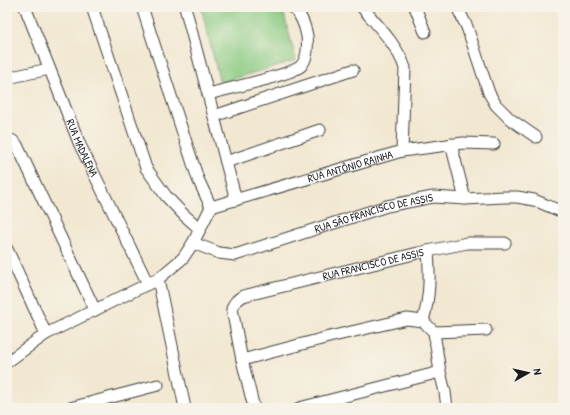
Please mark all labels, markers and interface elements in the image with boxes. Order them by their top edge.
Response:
street label: RUA MADALENA [63,117,102,179]
street label: RUA ANTÔNIO RAINHA [306,147,395,185]
street label: RUA SÃO FRANCISCO DE ASSIS [313,190,434,236]
street label: RUA FRANCISCO DE ASSIS [321,245,425,283]
north arrow [508,353,548,393]
text: N [531,368,545,376]

